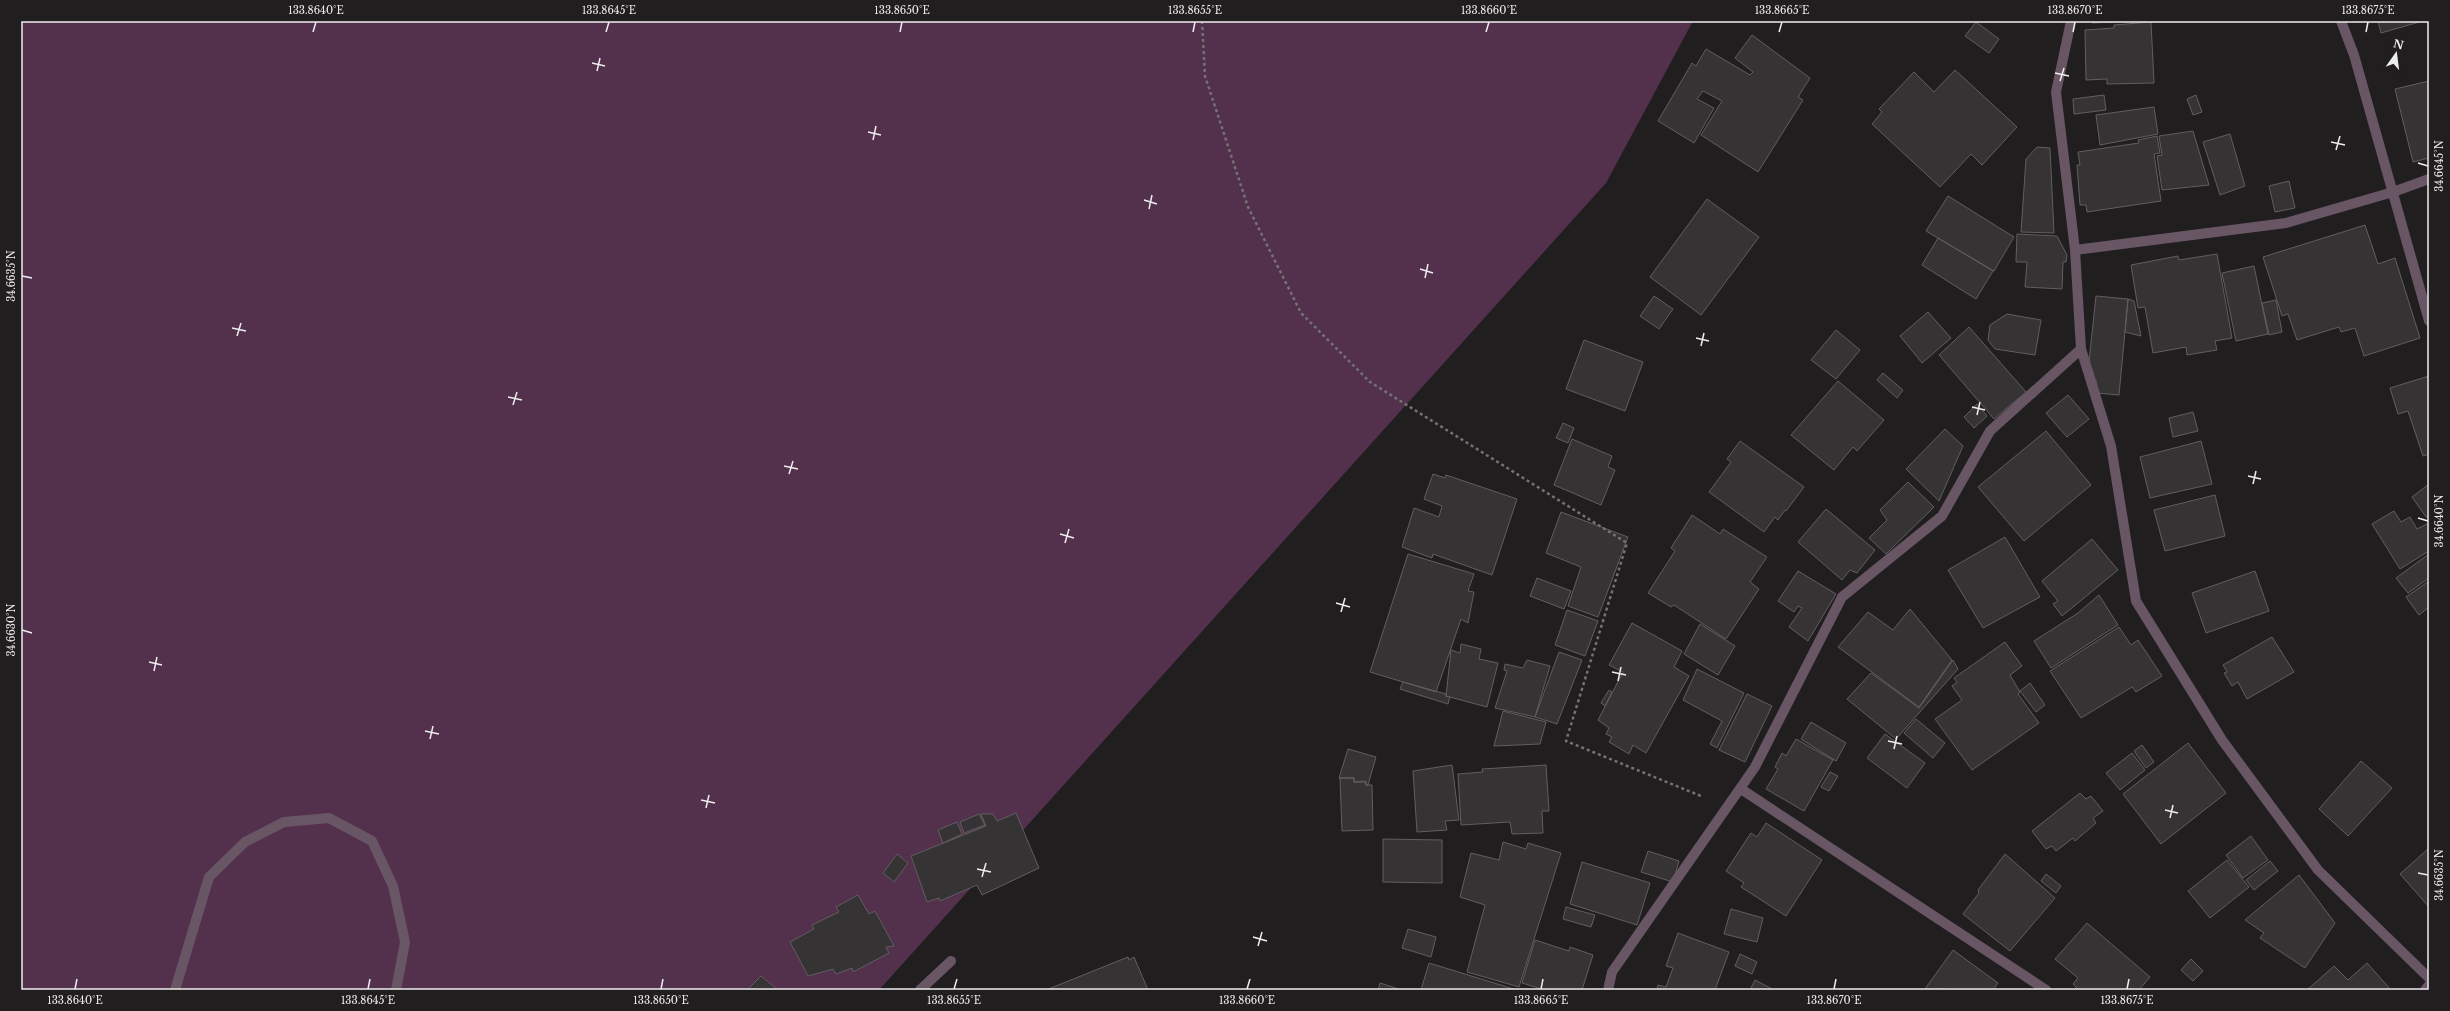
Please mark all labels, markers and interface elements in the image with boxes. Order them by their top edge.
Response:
text: 133.8640°E [288,4,344,17]
text: 133.8645°E [582,4,636,17]
text: 133.8650°E [874,4,930,17]
text: 133.8655°E [1168,4,1222,17]
text: 133.8660°E [1461,4,1517,17]
text: 133.8665°E [1755,4,1809,17]
text: 133.8670°E [2048,4,2102,17]
text: 133.8675°E [2341,4,2395,17]
north arrow [2376,34,2416,74]
text: N [2392,36,2406,52]
text: 34.6645°N [2433,140,2446,192]
text: 34.6635°N [5,250,18,302]
text: 34.6640°N [2433,495,2446,547]
text: 34.6630°N [5,603,18,657]
text: 34.6635°N [2433,849,2446,901]
text: 133.8640°E [47,994,103,1007]
text: 133.8645°E [341,994,395,1007]
text: 133.8650°E [633,994,689,1007]
text: 133.8655°E [927,994,981,1007]
text: 133.8660°E [1219,994,1275,1007]
text: 133.8665°E [1514,994,1568,1007]
text: 133.8670°E [1807,994,1861,1007]
text: 133.8675°E [2100,994,2154,1007]

